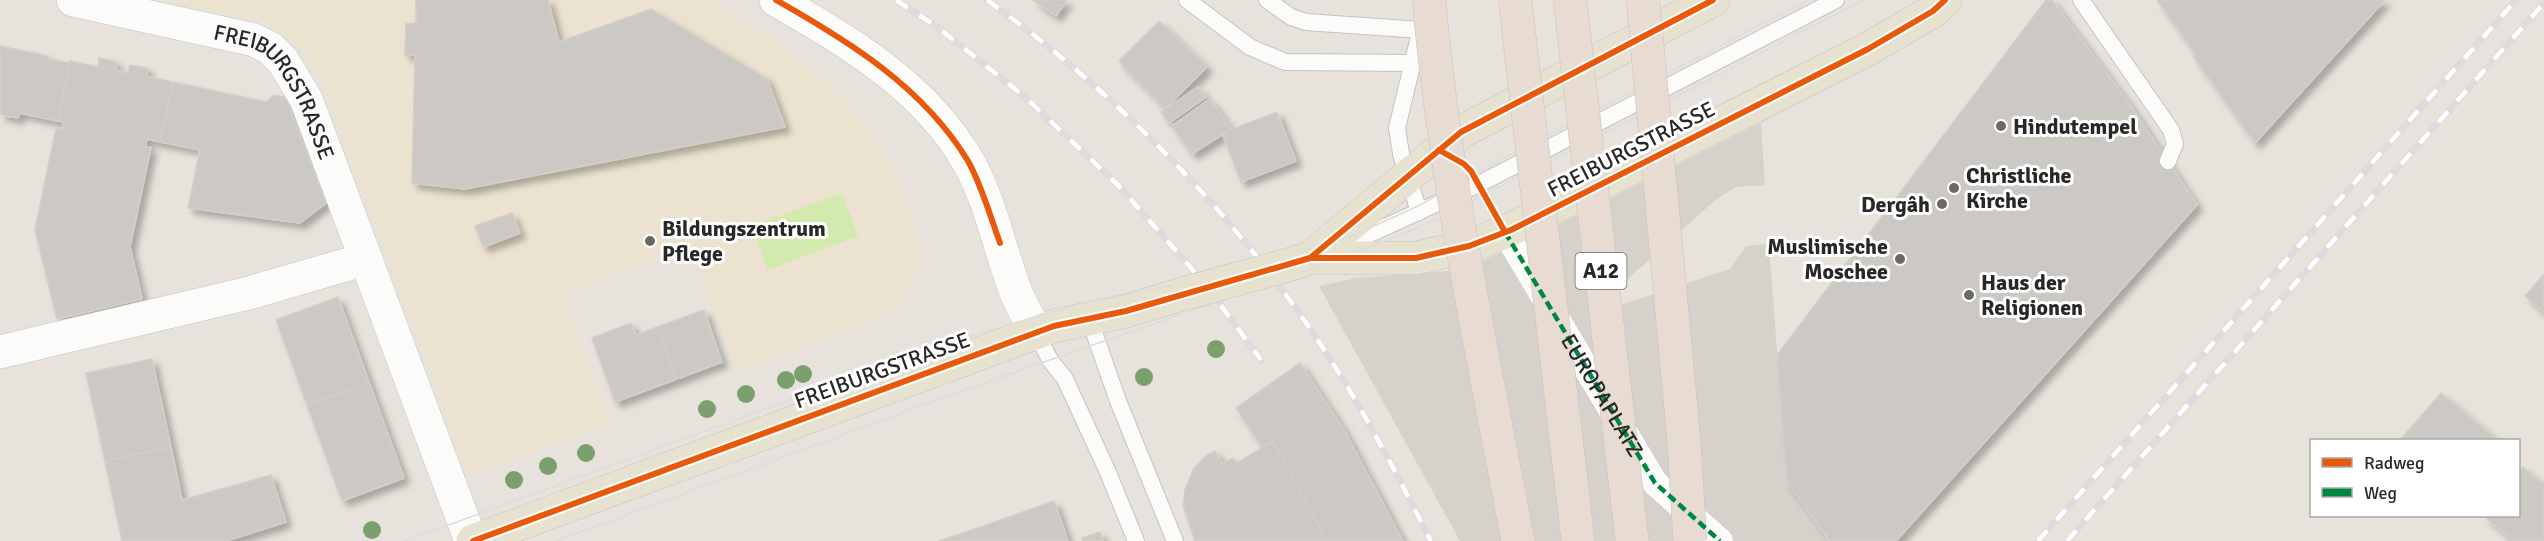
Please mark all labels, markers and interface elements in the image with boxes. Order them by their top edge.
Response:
street label: FREIBURGSTRASSE [211,18,341,163]
street label: FREIBURGSTRASSE [1543,95,1719,203]
place label: Hindutempel [2013,113,2137,140]
marker: Hindutempel [1994,119,2008,133]
place label: Christliche Kirche [1966,162,2072,214]
marker: Christliche Kirche [1947,181,1961,195]
place label: Dergâh [1861,191,1930,218]
marker: Dergâh [1935,197,1949,211]
place label: Bildungszentrum Pflege [662,215,826,267]
place label: Muslimische Moschee [1767,233,1888,285]
marker: Bildungszentrum Pflege [643,234,657,248]
marker: Muslimische Moschee [1893,252,1907,266]
road number: A12 [1576,253,1626,289]
place label: Haus der Religionen [1981,269,2083,321]
marker: Haus der Religionen [1962,288,1976,302]
street label: FREIBURGSTRASSE [791,326,973,414]
street label: EUROPAPLATZ [1555,329,1650,461]
legend [2310,439,2520,517]
text: Radweg [2364,452,2425,474]
text: Weg [2364,482,2397,504]

